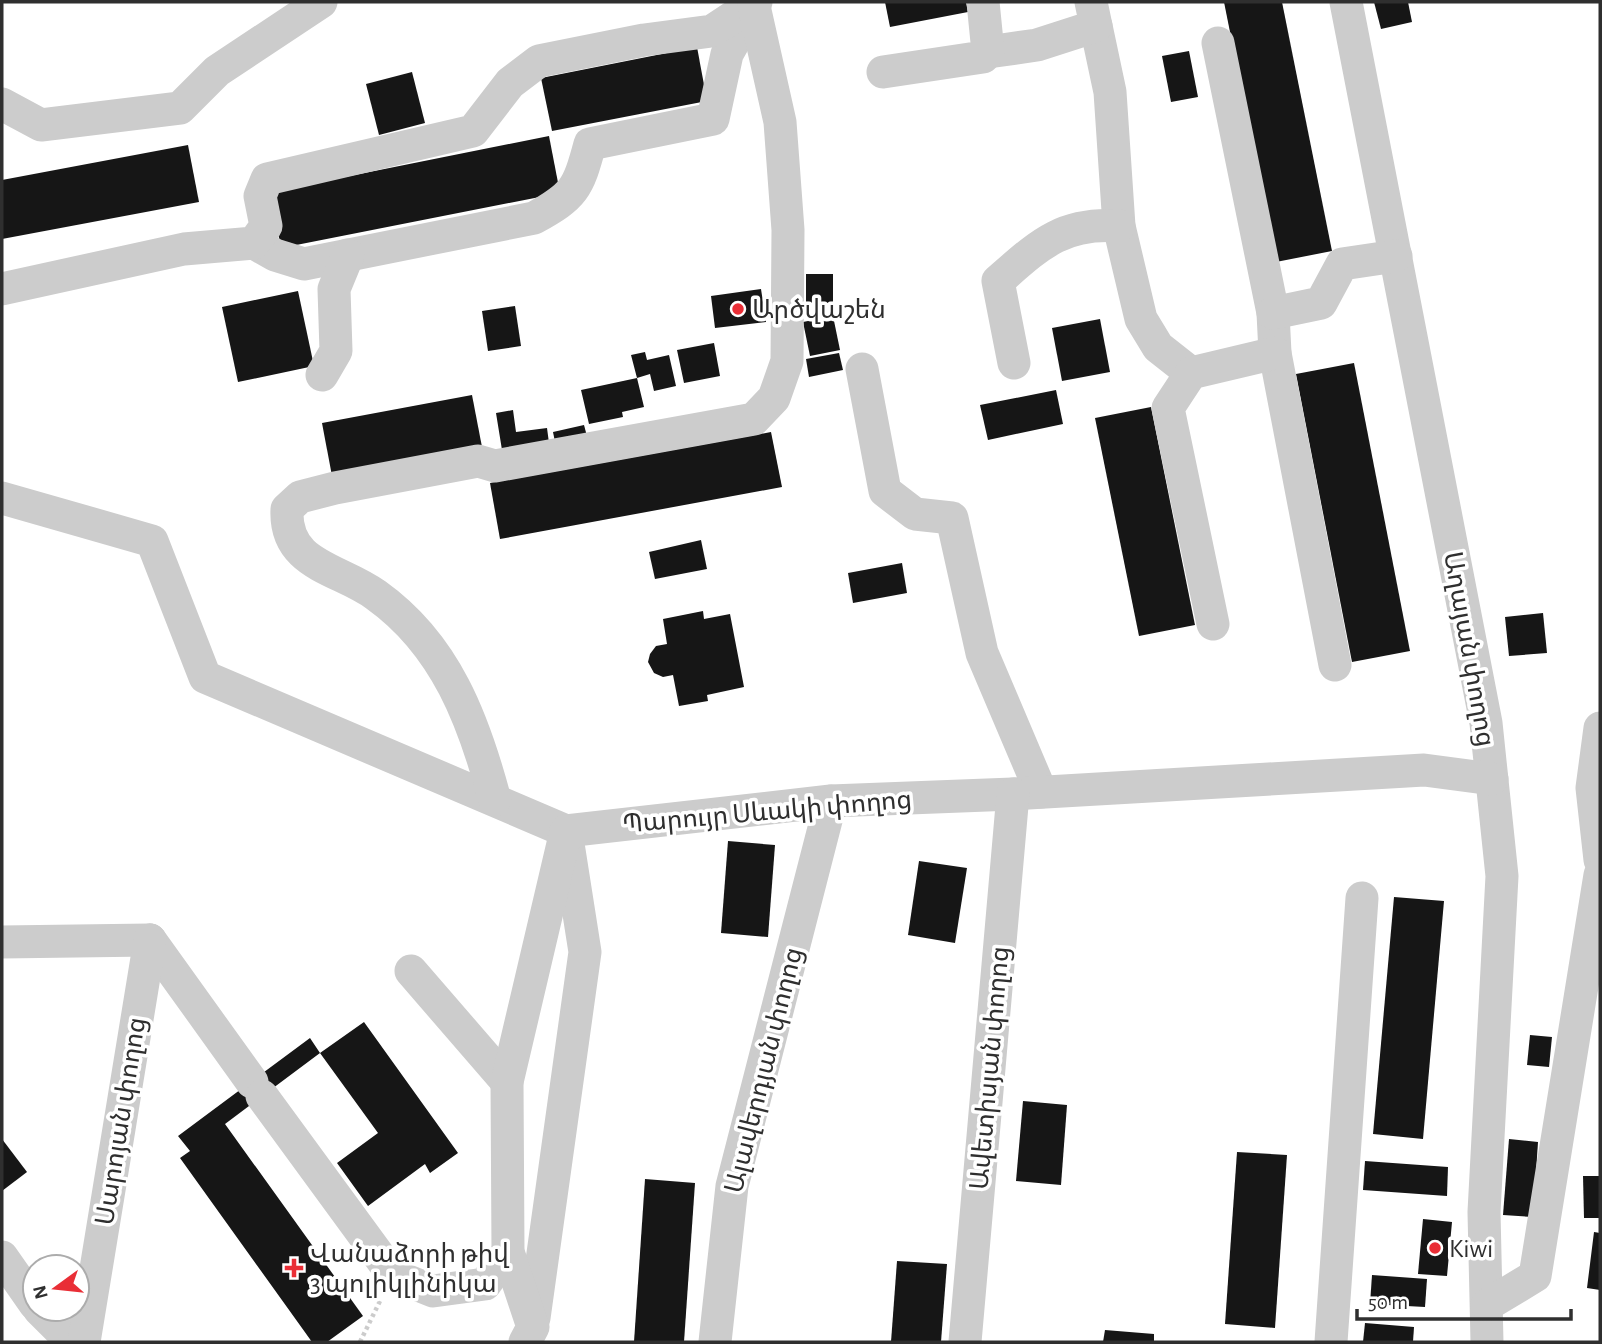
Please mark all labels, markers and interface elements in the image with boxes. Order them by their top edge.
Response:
place label: Արծվաշեն [752,297,886,324]
marker: Արծվաշեն [730,301,746,317]
street label: Աղայան փողոց [1438,550,1499,749]
street label: Պարույր Սևակի փողոց [621,786,913,839]
street label: Ալավերդյան փողոց [721,945,808,1196]
street label: Ավետիսյան փողոց [966,945,1015,1191]
street label: Սարոյան փողոց [92,1015,151,1227]
place label: Kiwi [1449,1236,1493,1262]
marker: Kiwi [1427,1240,1443,1256]
place label: Վանաձորի թիվ 3 պոլիկլինիկա [310,1241,509,1298]
north arrow [21,1253,91,1323]
marker: Վանաձորի թիվ 3 պոլիկլինիկա [284,1258,304,1278]
scale bar [1357,1278,1570,1322]
text: N [30,1283,52,1301]
text: 50 m [1368,1292,1408,1313]

